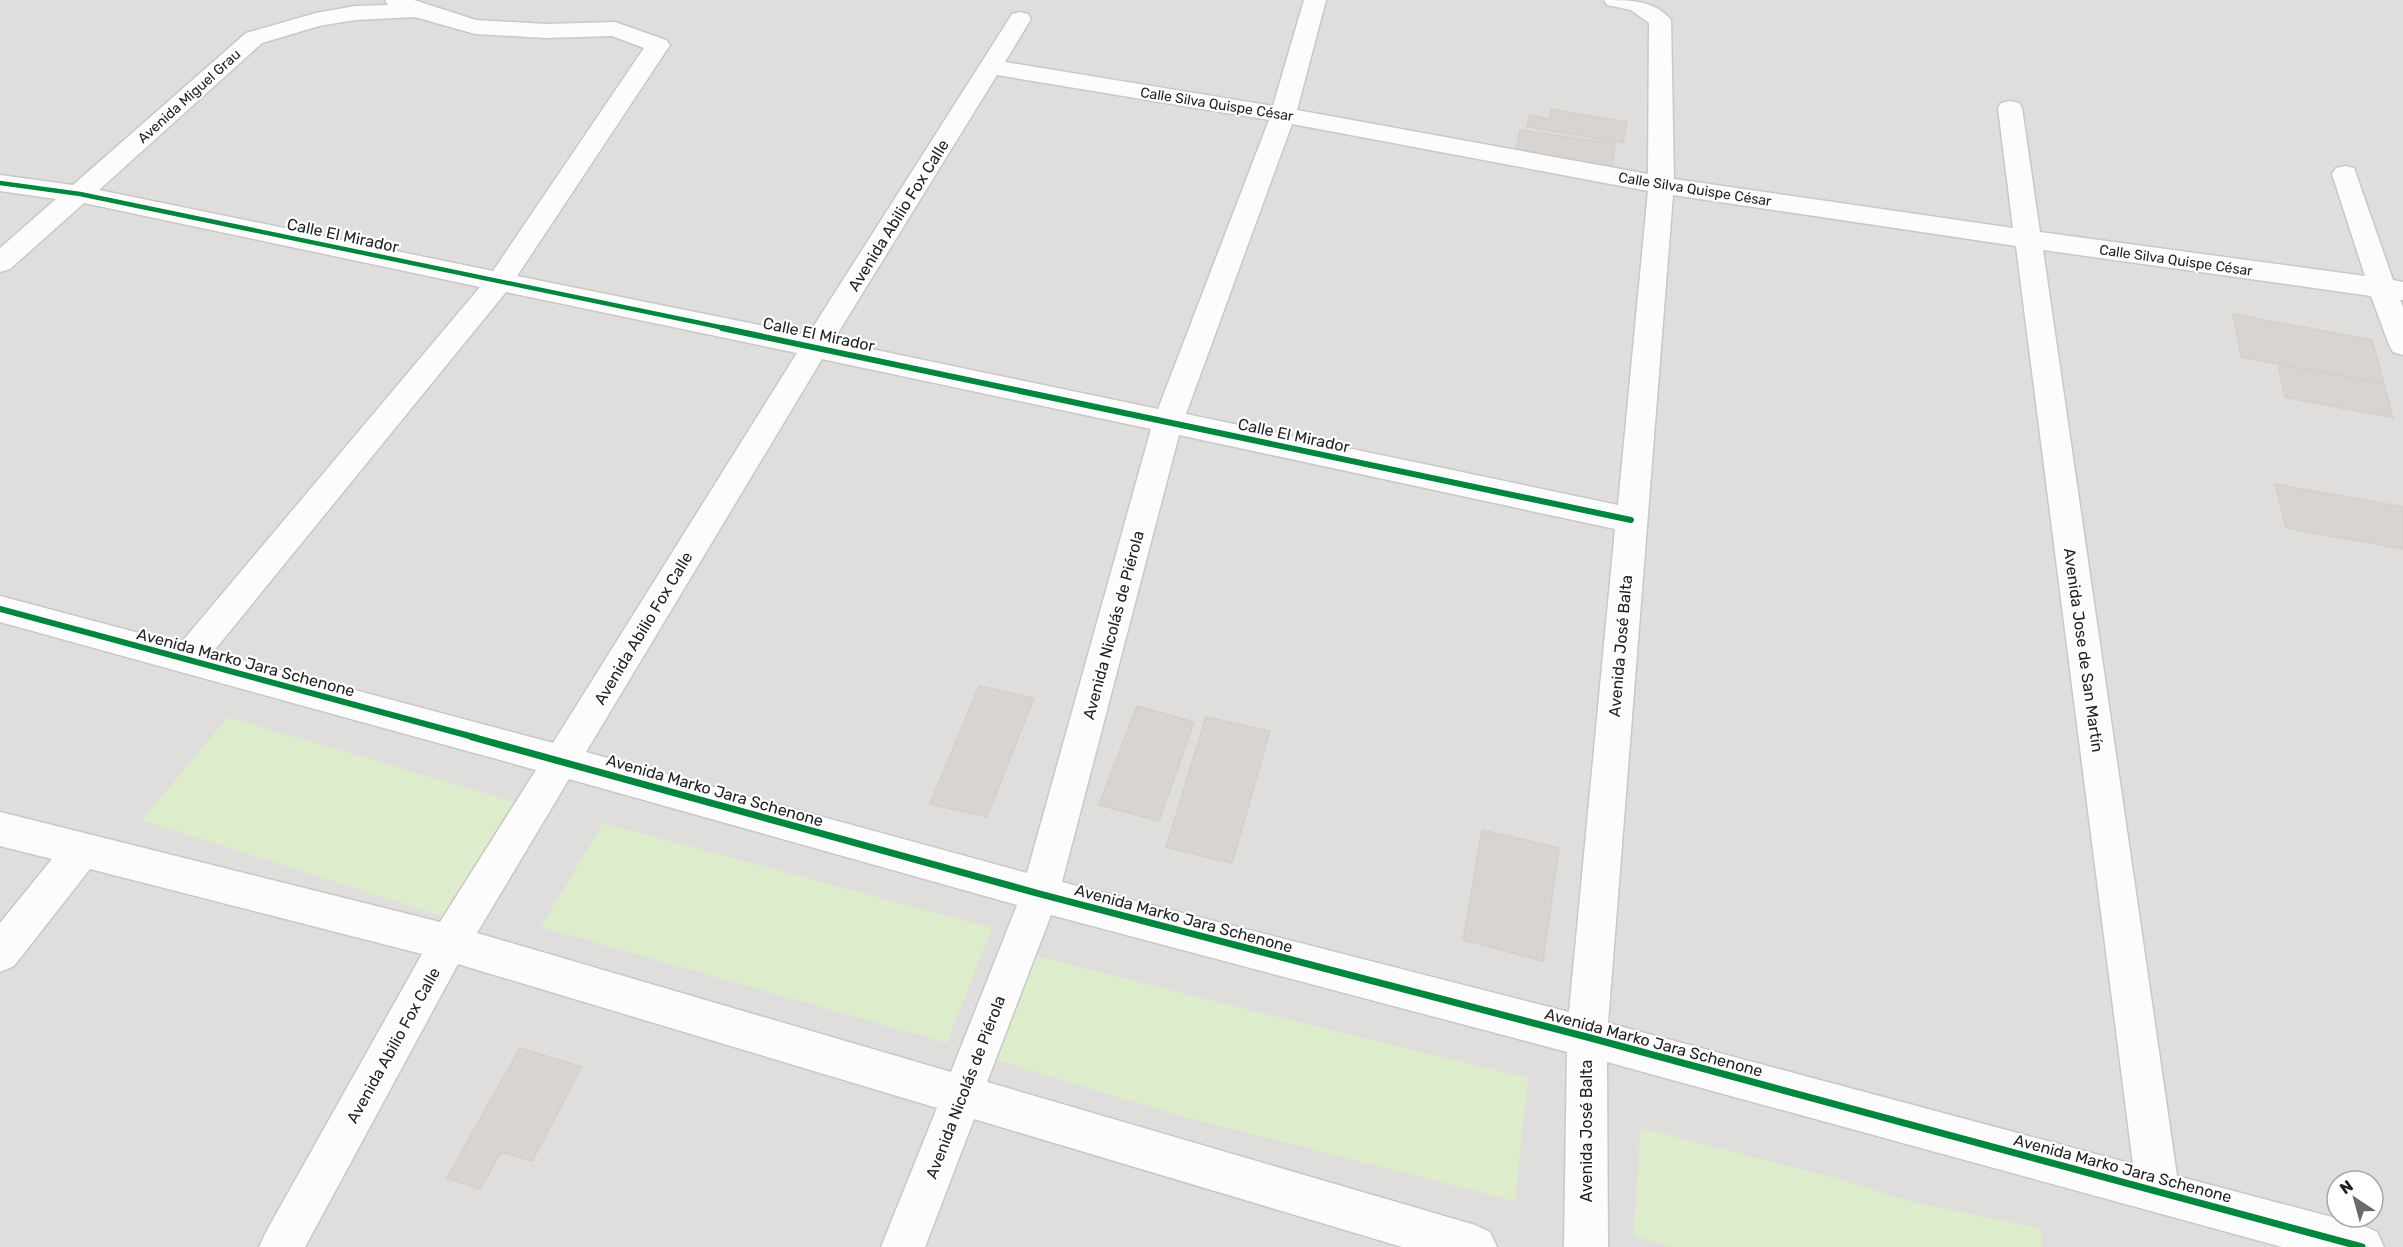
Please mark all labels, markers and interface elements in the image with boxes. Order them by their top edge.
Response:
street label: Avenida Miguel Grau [134,46,244,147]
street label: Calle Silva Quispe César [1139,84,1295,125]
street label: Avenida Abilio Fox Calle [844,136,953,295]
street label: Calle Silva Quispe César [1617,169,1773,210]
street label: Calle El Mirador [285,214,401,257]
street label: Calle Silva Quispe César [2098,241,2254,280]
street label: Calle El Mirador [761,313,877,356]
street label: Calle El Mirador [1236,414,1352,457]
street label: Avenida Nicolás de Piérola [1079,529,1148,722]
street label: Avenida Jose de San Martín [2060,547,2107,753]
street label: Avenida Abilio Fox Calle [590,548,697,708]
street label: Avenida José Balta [1605,574,1636,718]
street label: Avenida Marko Jara Schenone [135,624,357,701]
street label: Avenida Marko Jara Schenone [604,750,826,831]
street label: Avenida Marko Jara Schenone [1073,880,1295,957]
street label: Avenida Abilio Fox Calle [343,964,444,1126]
street label: Avenida Nicolás de Piérola [922,993,1009,1181]
street label: Avenida Marko Jara Schenone [1543,1004,1765,1081]
street label: Avenida José Balta [1577,1060,1596,1202]
street label: Avenida Marko Jara Schenone [2012,1130,2234,1207]
north arrow [2325,1169,2385,1229]
text: N [2336,1176,2357,1198]

